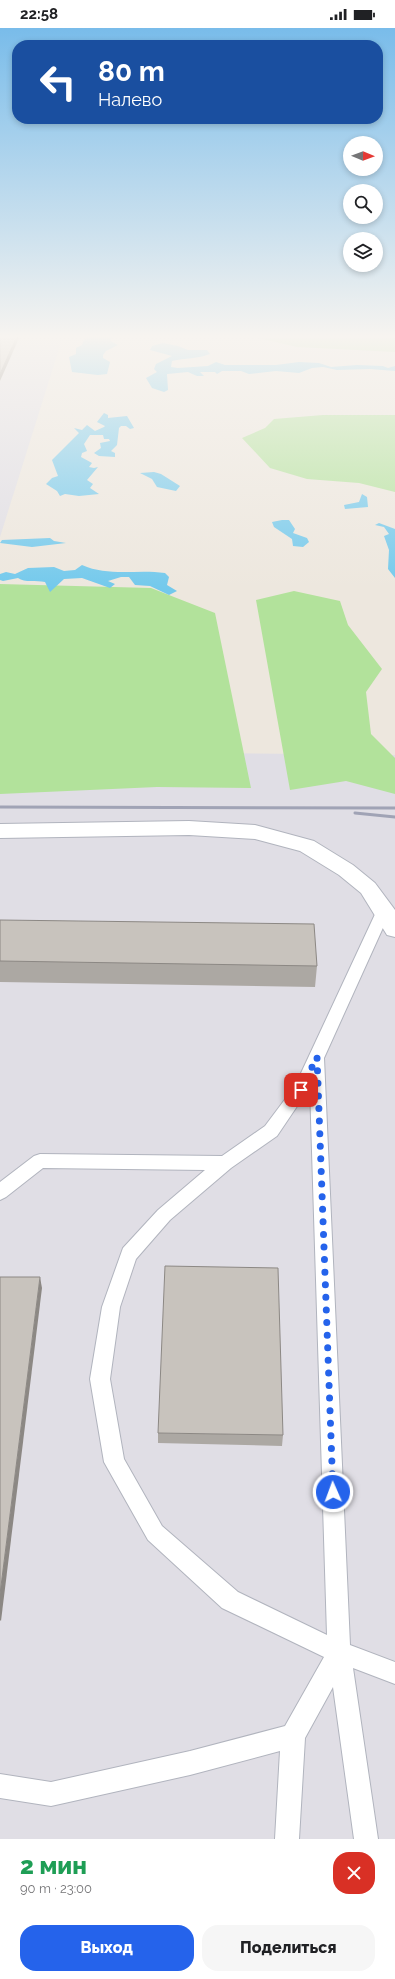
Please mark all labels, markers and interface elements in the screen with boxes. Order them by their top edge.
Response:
text: 22:58 [20,5,58,23]
text: 80 m [98,55,165,88]
icon: left [32,56,84,108]
text: Налево [98,89,162,110]
north arrow [343,136,383,176]
map controls [343,136,383,272]
button: search [343,184,383,224]
button: layers [343,232,383,272]
pin [284,1073,318,1107]
icon: arrive [290,1079,312,1101]
position arrow [312,1471,354,1513]
text: 2 мин [20,1851,87,1880]
button: close [333,1852,375,1894]
text: 90 m · 23:00 [20,1881,92,1896]
button: Выход [20,1925,194,1971]
button: Поделиться [202,1925,375,1971]

